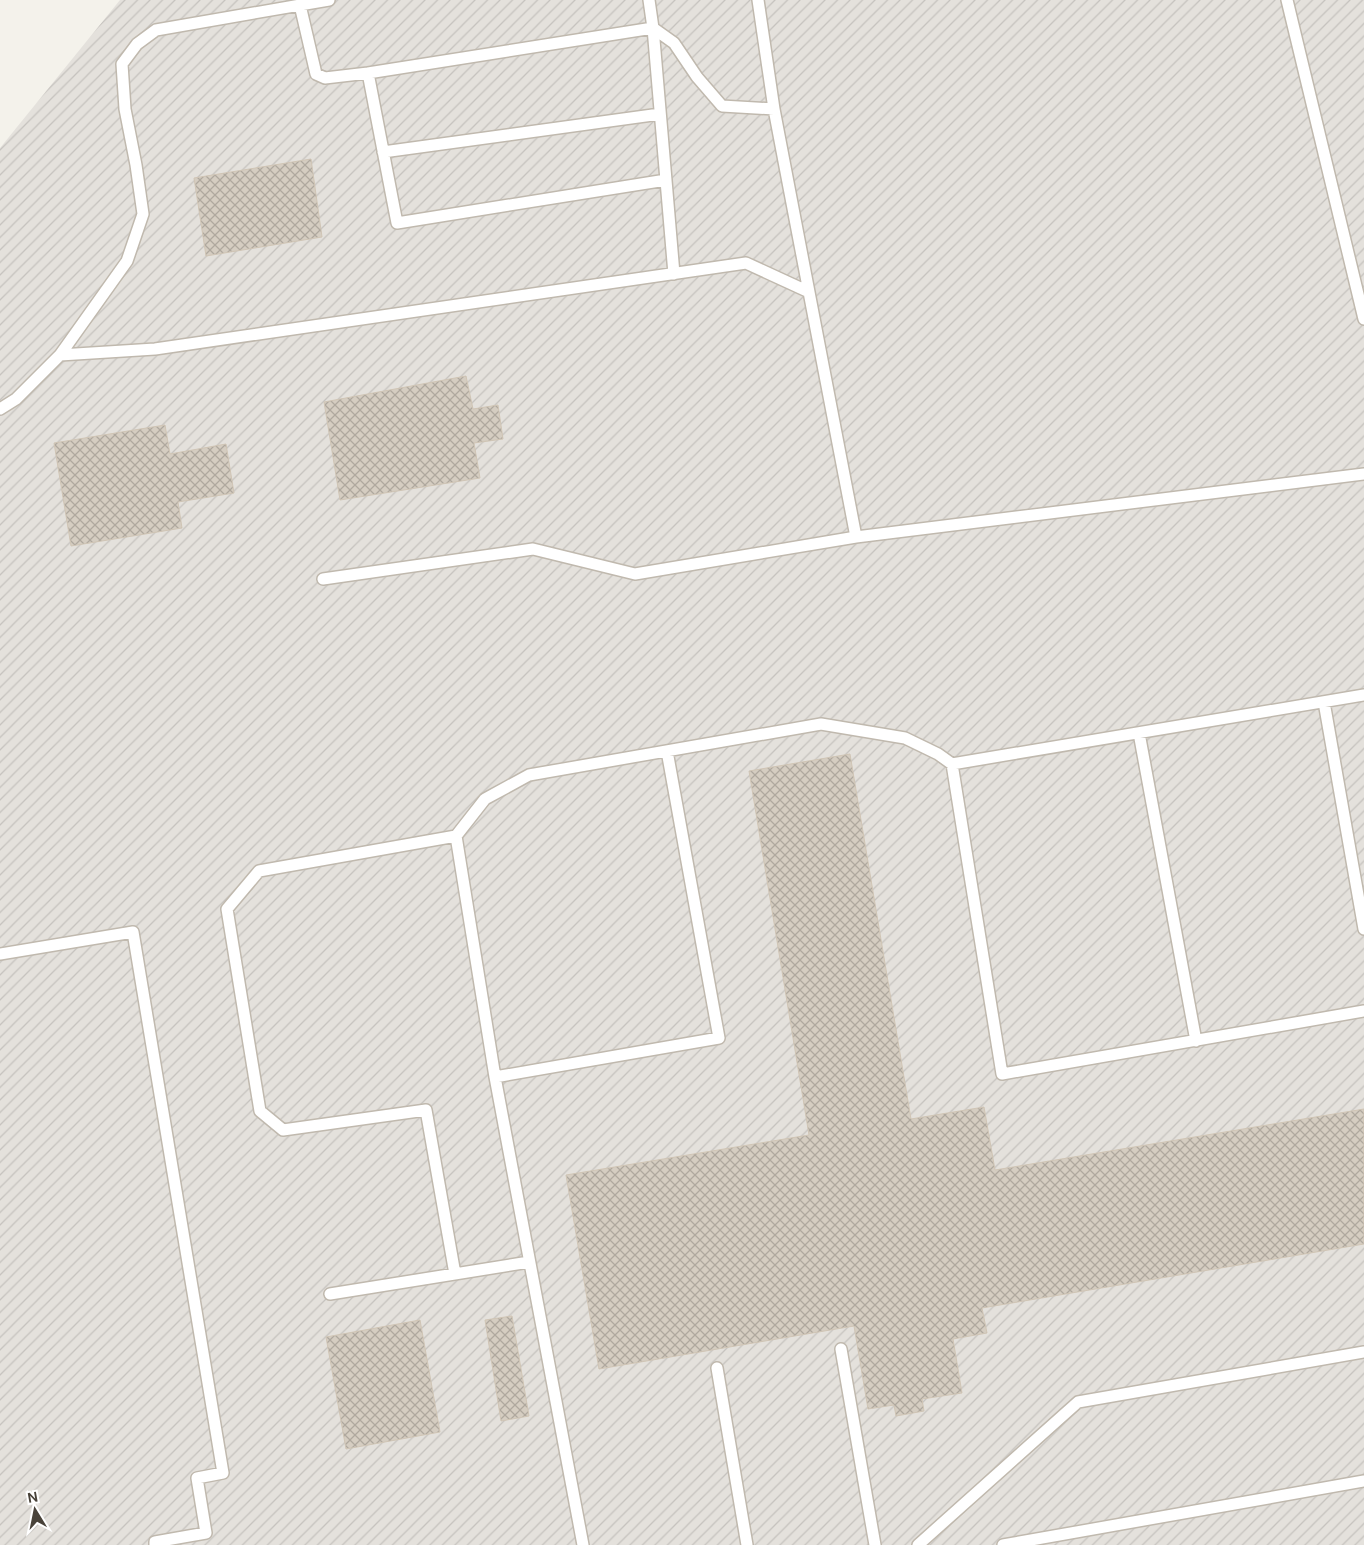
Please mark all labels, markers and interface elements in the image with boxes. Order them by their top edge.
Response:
north arrow [10,1485,60,1535]
text: N [26,1487,39,1507]

